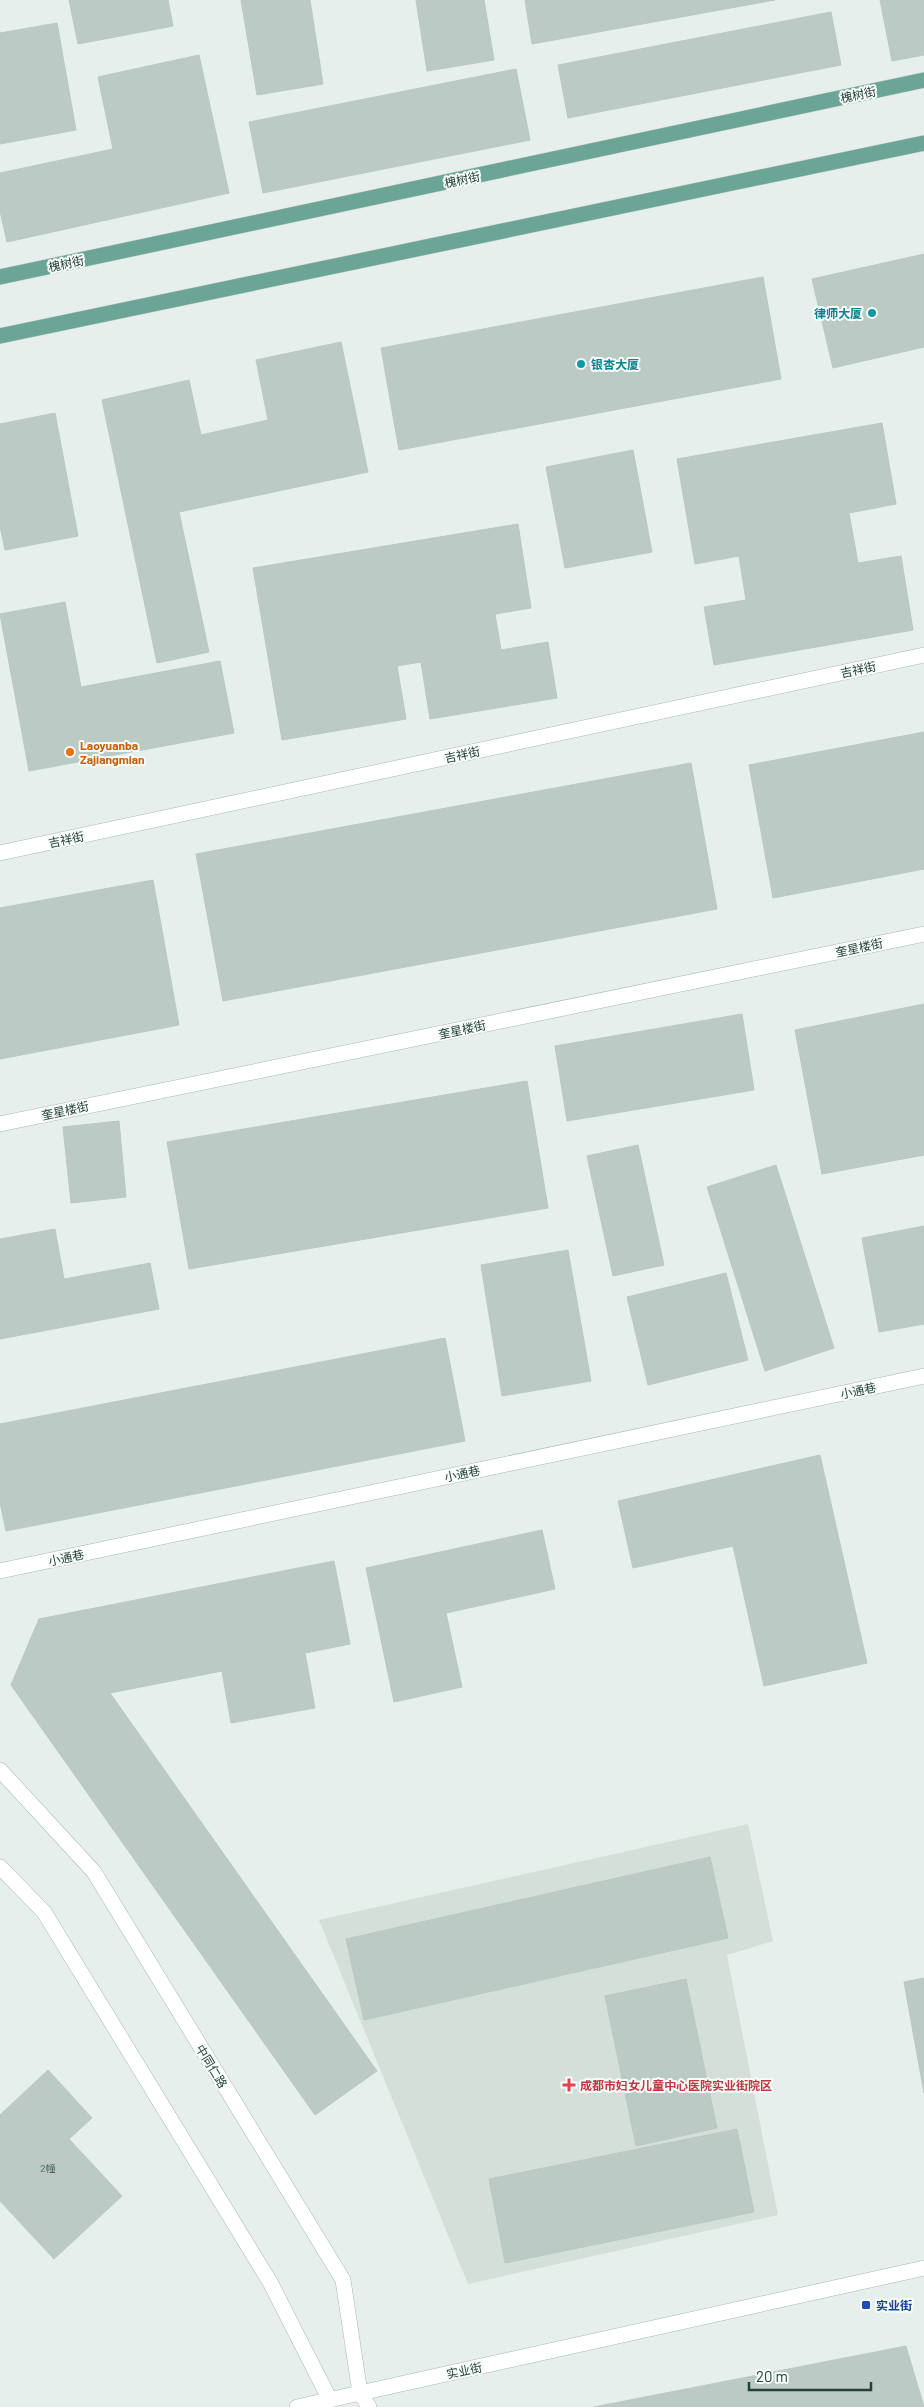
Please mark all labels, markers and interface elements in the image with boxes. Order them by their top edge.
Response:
street label: 槐树街 [839,83,877,105]
street label: 槐树街 [443,168,481,190]
street label: 槐树街 [47,252,85,274]
place label: 律师大厦 [814,306,862,320]
marker: 律师大厦 [866,307,878,319]
place label: 银杏大厦 [591,357,639,371]
marker: 银杏大厦 [575,358,587,370]
street label: 吉祥街 [839,658,877,680]
place label: Laoyuanba Zajiangmian [80,738,145,766]
street label: 吉祥街 [443,743,481,765]
marker: Laoyuanba Zajiangmian [64,746,76,758]
street label: 吉祥街 [47,828,85,850]
street label: 奎星楼街 [834,935,884,959]
street label: 奎星楼街 [437,1017,487,1041]
street label: 奎星楼街 [40,1098,90,1122]
street label: 小通巷 [839,1379,877,1401]
street label: 小通巷 [443,1462,481,1484]
street label: 小通巷 [47,1546,85,1568]
street label: 中同仁路 [194,2042,230,2090]
marker: 成都市妇女儿童中心医院实业街院区 [562,2078,576,2092]
place label: 成都市妇女儿童中心医院实业街院区 [580,2078,772,2092]
house number: 2幢 [40,2162,56,2174]
place label: 实业街 [876,2298,912,2312]
marker: 实业街 [860,2299,872,2311]
street label: 实业街 [445,2359,483,2381]
scale bar [749,2360,872,2392]
text: 20 m [756,2367,788,2385]

